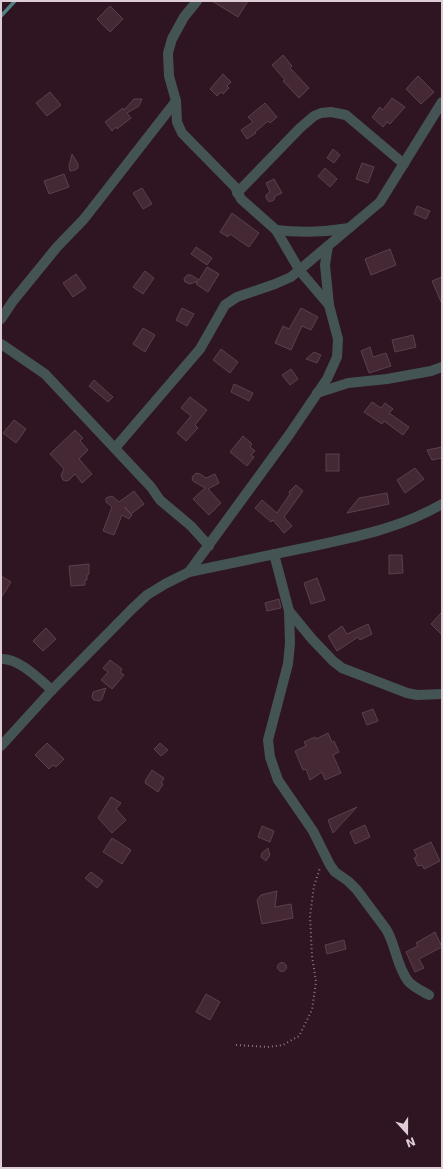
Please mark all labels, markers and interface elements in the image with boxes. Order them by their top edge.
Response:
north arrow [387,1113,427,1153]
text: N [404,1134,417,1150]

